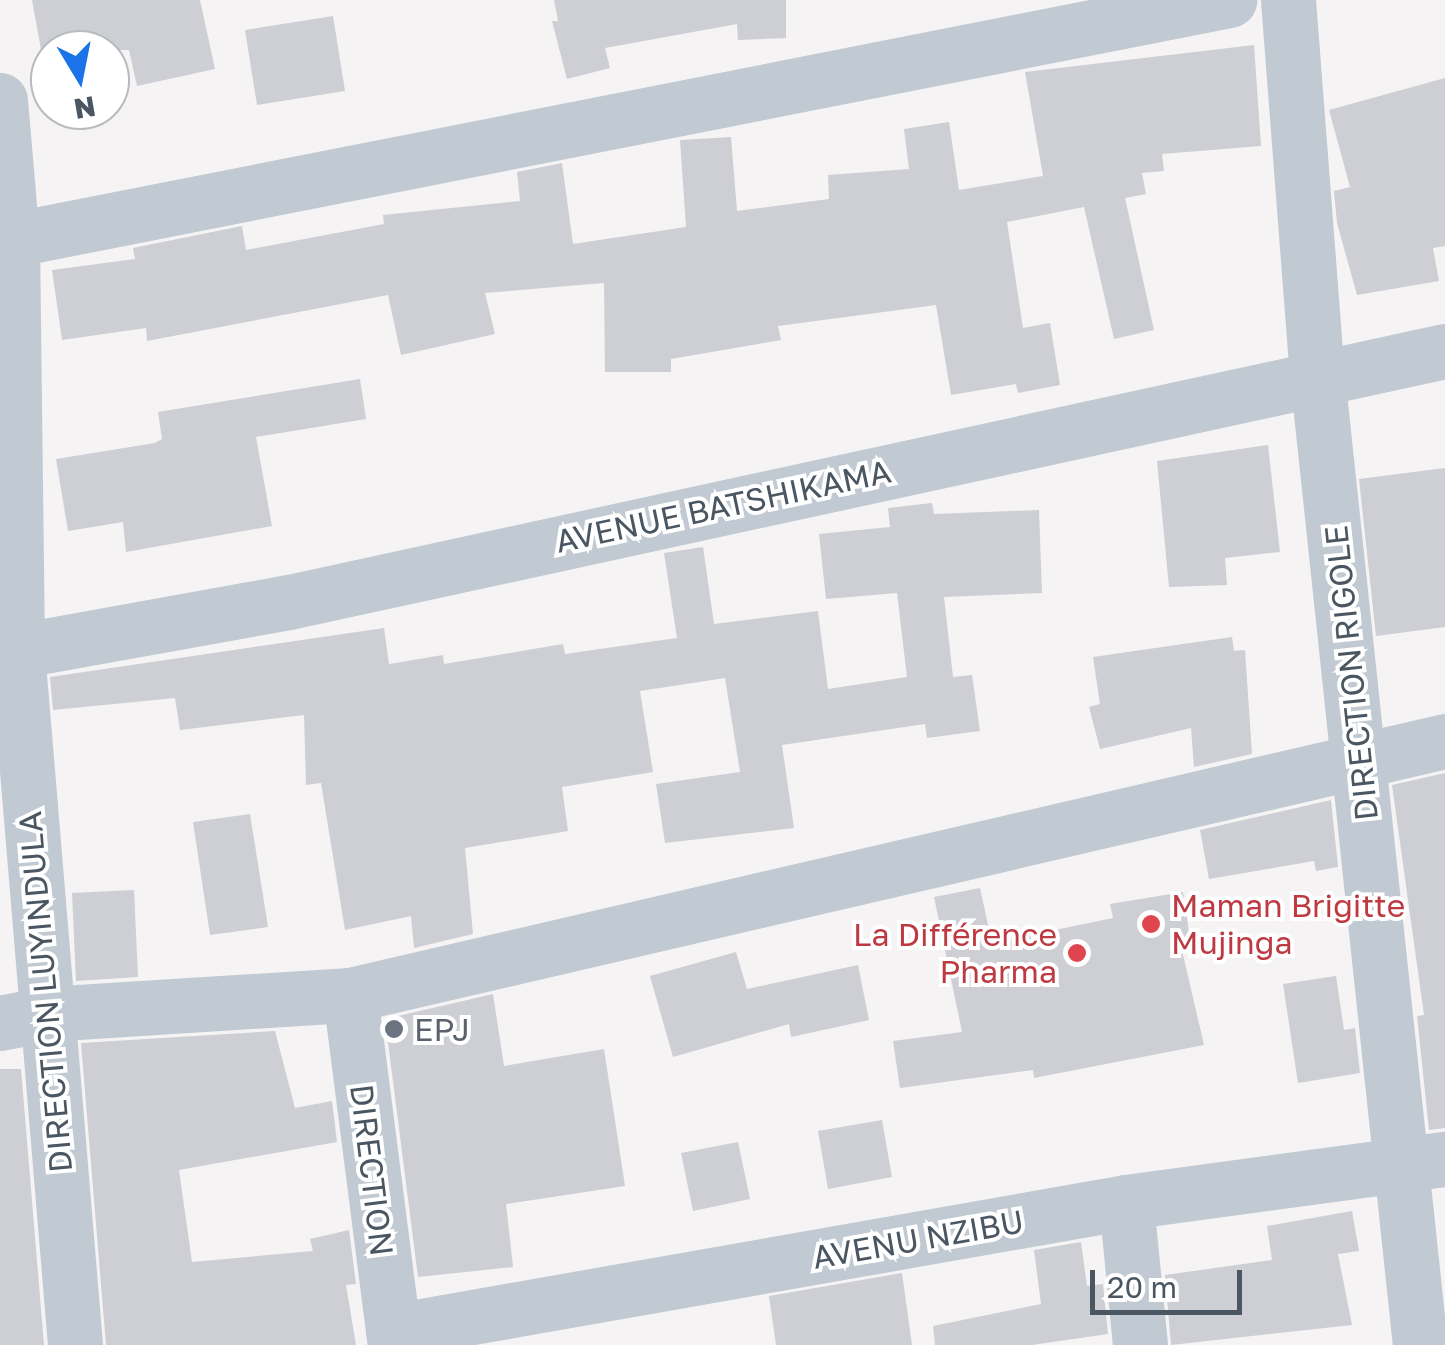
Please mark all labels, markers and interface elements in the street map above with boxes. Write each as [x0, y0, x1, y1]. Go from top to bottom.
north arrow [30, 30, 130, 130]
text: N [72, 90, 98, 126]
street label: AVENUE BATSHIKAMA [552, 452, 894, 560]
street label: DIRECTION RIGOLE [1316, 524, 1386, 822]
street label: DIRECTION LUYINDULA [10, 810, 80, 1174]
place label: Maman Brigitte Mujinga [1171, 887, 1405, 962]
marker: Maman Brigitte Mujinga [1140, 913, 1162, 935]
place label: La Différence Pharma [853, 916, 1057, 991]
marker: La Différence Pharma [1066, 942, 1088, 964]
place label: EPJ [414, 1010, 470, 1048]
marker: EPJ [383, 1018, 405, 1040]
street label: DIRECTION [342, 1082, 402, 1258]
street label: AVENU NZIBU [810, 1202, 1026, 1276]
scale bar [1095, 1250, 1248, 1312]
text: 20 m [1107, 1269, 1177, 1305]

